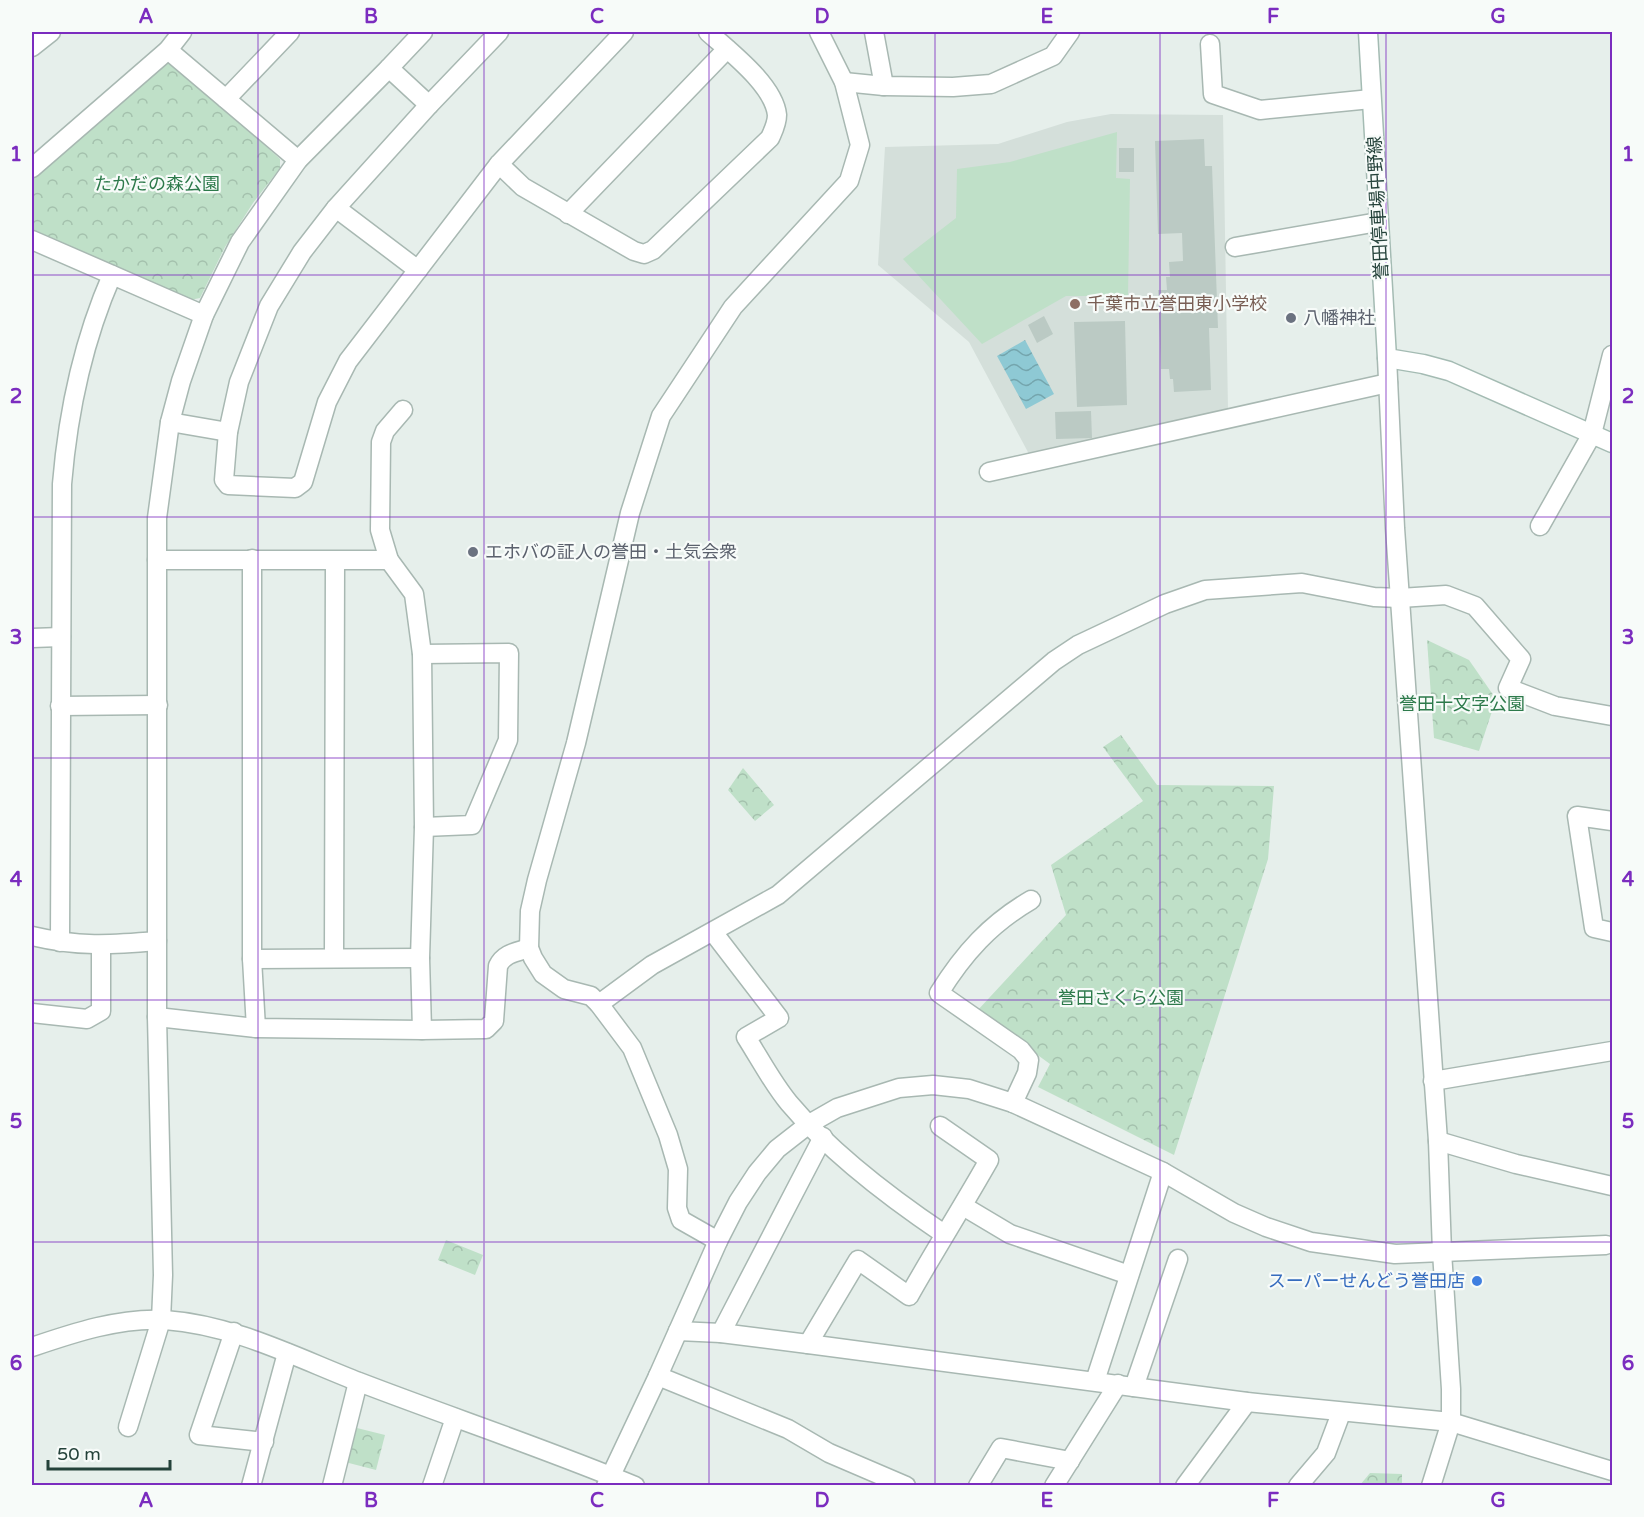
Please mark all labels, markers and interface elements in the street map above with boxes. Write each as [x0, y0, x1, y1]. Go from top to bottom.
text: A [139, 5, 154, 29]
text: B [364, 5, 378, 29]
text: C [590, 5, 604, 29]
text: D [814, 5, 830, 29]
text: E [1041, 5, 1054, 29]
text: F [1267, 5, 1279, 29]
text: G [1490, 5, 1506, 29]
street label: 誉田停車場中野線 [1363, 136, 1393, 280]
text: 1 [10, 143, 22, 167]
text: 1 [1622, 143, 1634, 167]
park label: たかだの森公園 [94, 173, 220, 195]
place label: 千葉市立誉田東小学校 [1087, 293, 1267, 315]
marker: 千葉市立誉田東小学校 [1068, 297, 1082, 311]
place label: 八幡神社 [1303, 307, 1375, 329]
marker: 八幡神社 [1284, 311, 1298, 325]
text: 2 [10, 385, 22, 409]
text: 2 [1622, 385, 1634, 409]
place label: エホバの証人の誉田・土気会衆 [485, 541, 737, 563]
marker: エホバの証人の誉田・土気会衆 [466, 545, 480, 559]
text: 3 [10, 626, 22, 650]
text: 3 [1622, 626, 1634, 650]
park label: 誉田十文字公園 [1399, 693, 1525, 715]
text: 4 [10, 868, 23, 892]
text: 4 [1622, 868, 1635, 892]
park label: 誉田さくら公園 [1058, 987, 1184, 1009]
text: 5 [10, 1110, 22, 1134]
text: 5 [1622, 1110, 1634, 1134]
place label: スーパーせんどう誉田店 [1268, 1270, 1465, 1292]
marker: スーパーせんどう誉田店 [1470, 1274, 1484, 1288]
text: 6 [10, 1352, 22, 1376]
text: 6 [1622, 1352, 1634, 1376]
scale bar [48, 1433, 170, 1471]
text: 50 m [57, 1443, 101, 1465]
text: A [139, 1489, 154, 1513]
text: B [364, 1489, 378, 1513]
text: C [590, 1489, 604, 1513]
text: D [814, 1489, 830, 1513]
text: E [1041, 1489, 1054, 1513]
text: F [1267, 1489, 1279, 1513]
text: G [1490, 1489, 1506, 1513]

